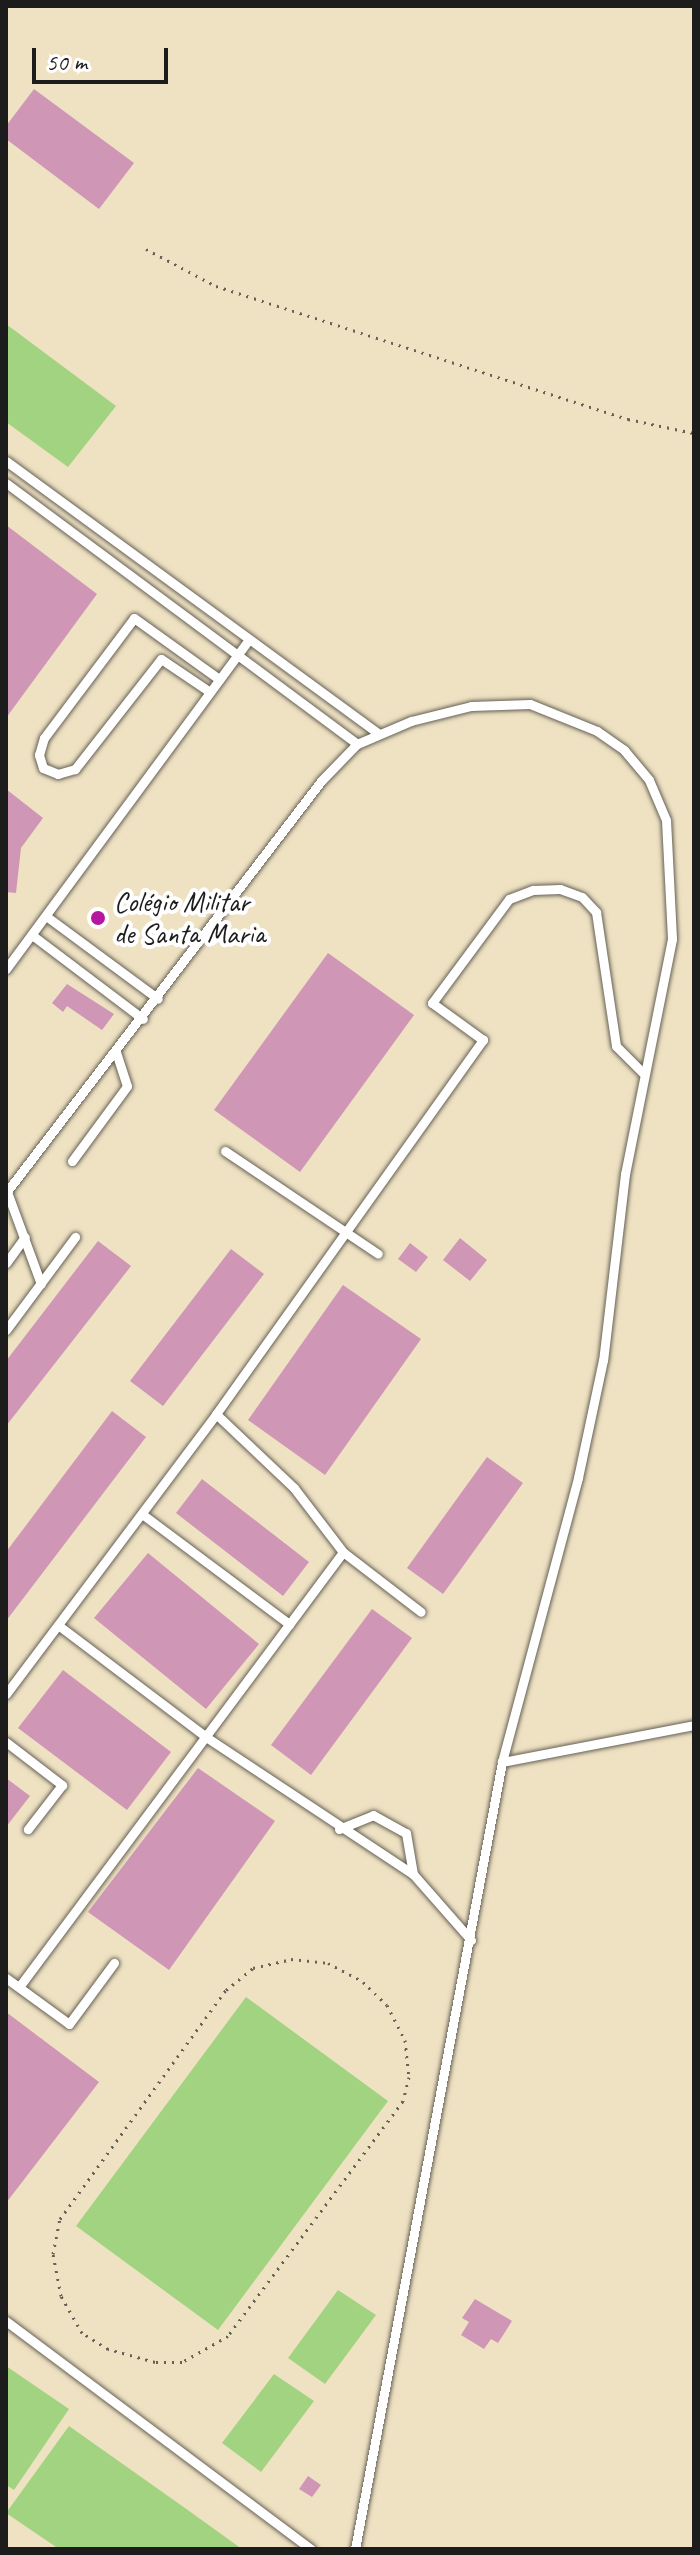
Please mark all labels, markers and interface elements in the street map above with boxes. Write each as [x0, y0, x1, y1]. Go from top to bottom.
scale bar [36, 32, 172, 82]
text: 50 m [46, 47, 87, 77]
place label: Colégio Militar de Santa Maria [114, 885, 266, 951]
marker: Colégio Militar de Santa Maria [89, 909, 107, 927]

